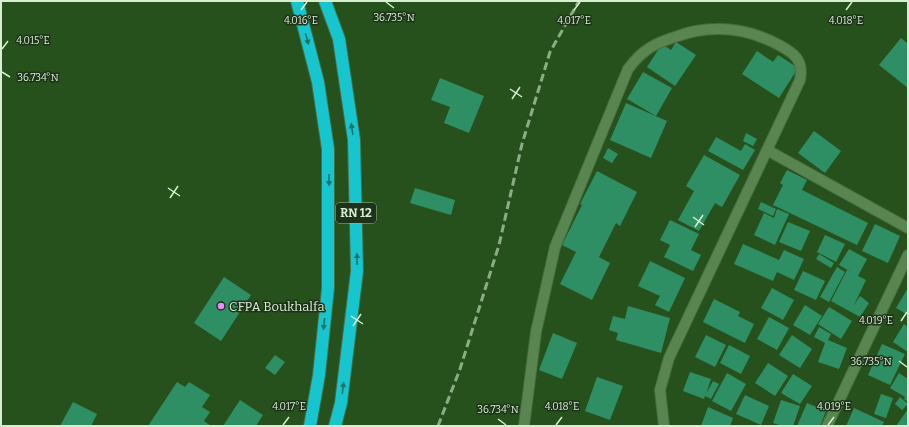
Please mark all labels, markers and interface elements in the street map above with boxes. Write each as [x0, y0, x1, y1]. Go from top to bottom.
text: 36.735°N [373, 12, 415, 24]
text: 4.016°E [284, 15, 318, 27]
text: 4.017°E [557, 15, 591, 27]
text: 4.018°E [829, 15, 863, 27]
one-way arrow [304, 33, 310, 45]
text: 4.015°E [16, 35, 50, 47]
text: 36.734°N [17, 72, 59, 84]
one-way arrow [349, 123, 355, 135]
one-way arrow [326, 174, 332, 187]
road number: RN 12 [336, 203, 376, 223]
one-way arrow [353, 253, 360, 265]
place label: CFPA Boukhalfa [229, 299, 325, 314]
marker: CFPA Boukhalfa [216, 301, 226, 311]
text: 4.019°E [859, 315, 893, 327]
one-way arrow [321, 318, 328, 330]
text: 36.735°N [850, 356, 892, 368]
one-way arrow [340, 382, 346, 394]
text: 4.017°E [272, 401, 306, 413]
text: 4.018°E [545, 401, 579, 413]
text: 4.019°E [817, 401, 851, 413]
text: 36.734°N [477, 404, 519, 416]

